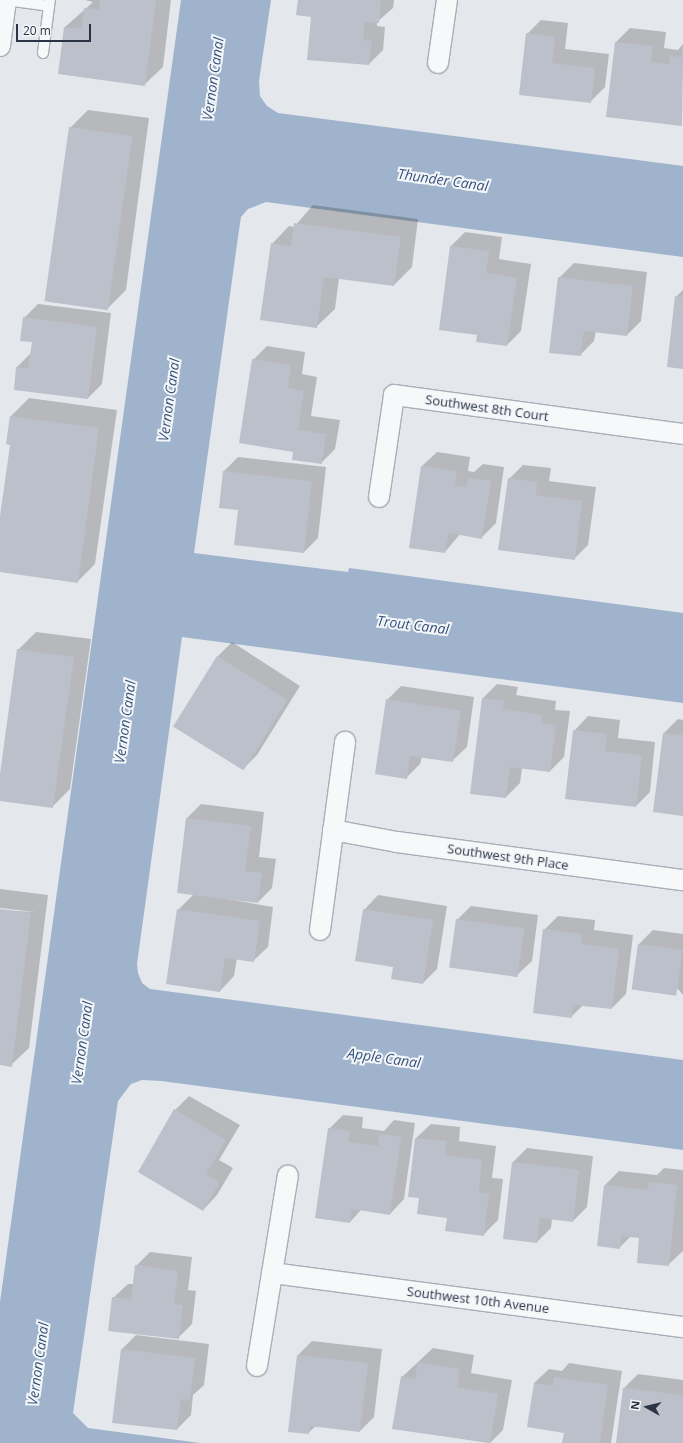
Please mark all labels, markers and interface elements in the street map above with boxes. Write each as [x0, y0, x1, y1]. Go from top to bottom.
scale bar [18, 16, 93, 42]
text: 20 m [23, 22, 51, 39]
water label: Vernon Canal [199, 36, 227, 122]
water label: Thunder Canal [397, 165, 489, 195]
water label: Vernon Canal [155, 357, 183, 443]
street label: Southwest 8th Court [424, 392, 550, 424]
water label: Trout Canal [376, 612, 450, 638]
water label: Vernon Canal [111, 679, 139, 765]
street label: Southwest 9th Place [446, 841, 570, 873]
water label: Vernon Canal [68, 1000, 96, 1086]
water label: Apple Canal [346, 1045, 422, 1071]
street label: Southwest 10th Avenue [406, 1284, 550, 1316]
water label: Vernon Canal [24, 1321, 52, 1407]
north arrow [627, 1387, 667, 1427]
text: N [627, 1400, 643, 1411]

